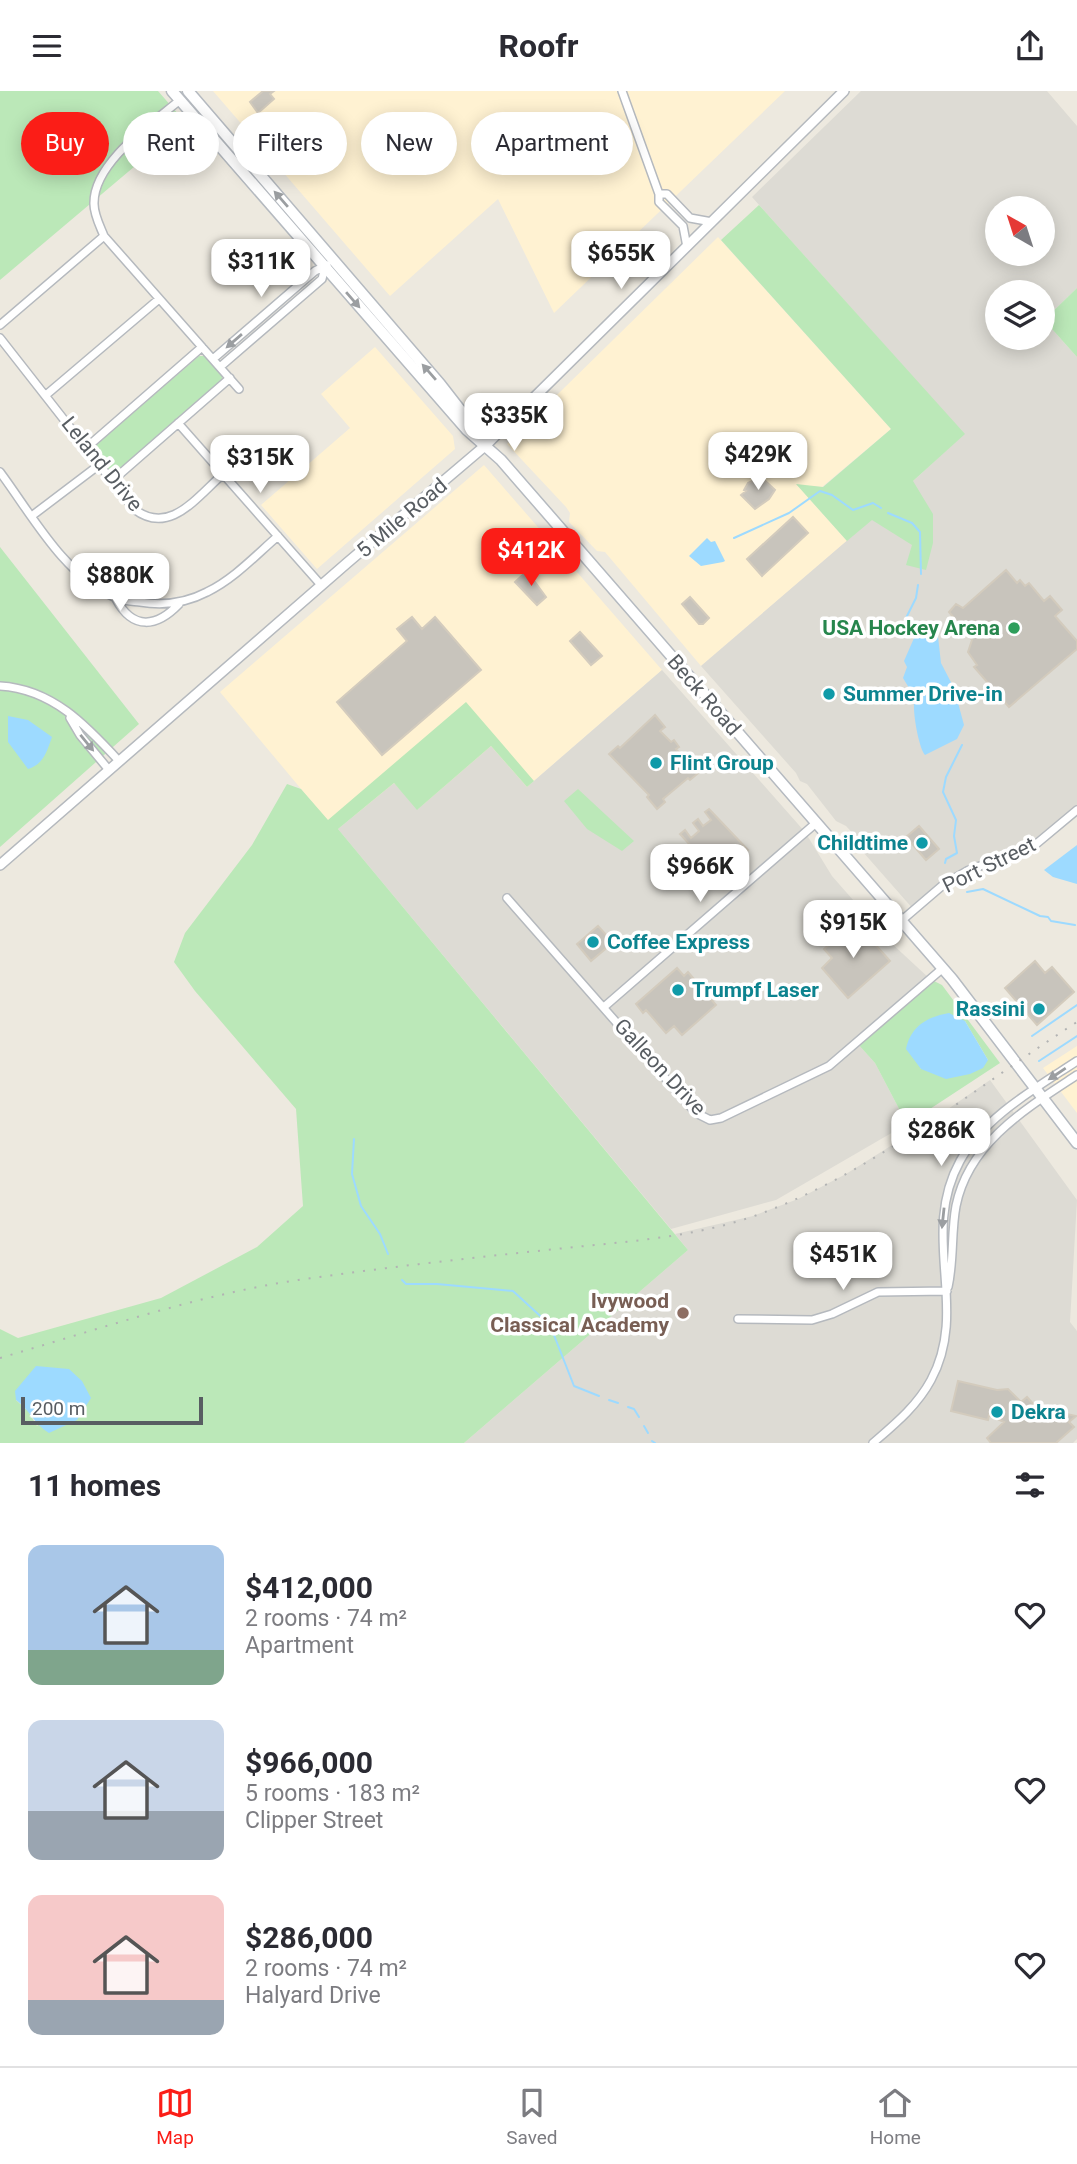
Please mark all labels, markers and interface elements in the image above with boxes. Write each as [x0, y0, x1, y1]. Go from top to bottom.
icon: menu [28, 27, 66, 65]
text: Roofr [499, 27, 578, 65]
icon: share [1011, 27, 1049, 65]
chip: Buy [21, 112, 109, 175]
chip: Rent [123, 112, 219, 175]
chip: Filters [233, 112, 347, 175]
chip: New [361, 112, 457, 175]
chip: Apartment [471, 112, 633, 175]
one-way arrow [274, 191, 289, 208]
north arrow [985, 196, 1055, 266]
map controls [985, 196, 1055, 350]
pin: $655K [572, 231, 670, 291]
pin: $311K [212, 239, 310, 299]
text: $655K [587, 240, 655, 267]
text: $311K [227, 248, 295, 275]
button: layers [985, 280, 1055, 350]
one-way arrow [345, 291, 361, 309]
one-way arrow [226, 333, 243, 348]
one-way arrow [421, 363, 437, 381]
pin: $335K [465, 393, 563, 453]
text: $335K [480, 402, 548, 429]
street label: Leland Drive [57, 412, 147, 516]
pin: $429K [709, 433, 807, 492]
pin: $315K [211, 435, 309, 495]
text: $429K [724, 441, 792, 468]
text: $315K [226, 444, 294, 471]
street label: 5 Mile Road [352, 473, 452, 563]
pin: $412K [482, 529, 580, 588]
text: $412K [497, 537, 565, 564]
pin: $880K [71, 553, 169, 613]
text: $880K [86, 562, 154, 589]
place label: USA Hockey Arena [822, 616, 1000, 640]
marker: USA Hockey Arena [1006, 620, 1022, 636]
street label: Beck Road [662, 650, 746, 740]
place label: Summer Drive-in [843, 682, 1003, 706]
marker: Summer Drive-in [821, 686, 837, 702]
one-way arrow [79, 735, 94, 752]
place label: Flint Group [670, 751, 774, 775]
marker: Flint Group [648, 755, 664, 771]
place label: Childtime [817, 831, 908, 855]
street label: Port Street [939, 832, 1039, 898]
marker: Childtime [914, 835, 930, 851]
pin: $966K [651, 845, 749, 904]
text: $966K [666, 853, 734, 880]
pin: $915K [804, 901, 902, 960]
text: $915K [819, 909, 887, 936]
place label: Coffee Express [607, 930, 750, 954]
marker: Coffee Express [585, 934, 601, 950]
place label: Trumpf Laser [692, 978, 819, 1002]
marker: Trumpf Laser [670, 982, 686, 998]
place label: Rassini [956, 997, 1025, 1021]
marker: Rassini [1031, 1001, 1047, 1017]
street label: Galleon Drive [609, 1014, 711, 1120]
one-way arrow [1047, 1067, 1066, 1080]
pin: $286K [892, 1109, 990, 1168]
text: $286K [907, 1117, 975, 1144]
one-way arrow [937, 1207, 948, 1229]
pin: $451K [794, 1233, 892, 1292]
text: $451K [809, 1241, 877, 1268]
place label: Ivywood Classical Academy [490, 1289, 669, 1337]
marker: Ivywood Classical Academy [675, 1305, 691, 1321]
scale bar [21, 1394, 203, 1426]
text: 200 m [32, 1397, 85, 1420]
place label: Dekra [1011, 1400, 1066, 1424]
marker: Dekra [989, 1404, 1005, 1420]
icon: filters [1011, 1466, 1049, 1504]
text: 11 homes [28, 1468, 161, 1503]
text: $412,000 [245, 1570, 373, 1605]
icon: home [84, 1573, 168, 1657]
icon: heart [1011, 1596, 1049, 1634]
text: 2 rooms · 74 m² [245, 1605, 407, 1632]
text: Apartment [245, 1632, 354, 1659]
text: $966,000 [245, 1745, 373, 1780]
icon: home [84, 1748, 168, 1832]
icon: heart [1011, 1771, 1049, 1809]
text: 5 rooms · 183 m² [245, 1780, 420, 1807]
text: Clipper Street [245, 1807, 383, 1834]
text: $286,000 [245, 1920, 373, 1955]
icon: home [84, 1923, 168, 2007]
icon: heart [1011, 1946, 1049, 1984]
text: 2 rooms · 74 m² [245, 1955, 407, 1982]
text: Halyard Drive [245, 1982, 381, 2009]
tab: Map [156, 2084, 194, 2149]
tab: Saved [506, 2084, 558, 2149]
tab: Home [870, 2084, 921, 2149]

